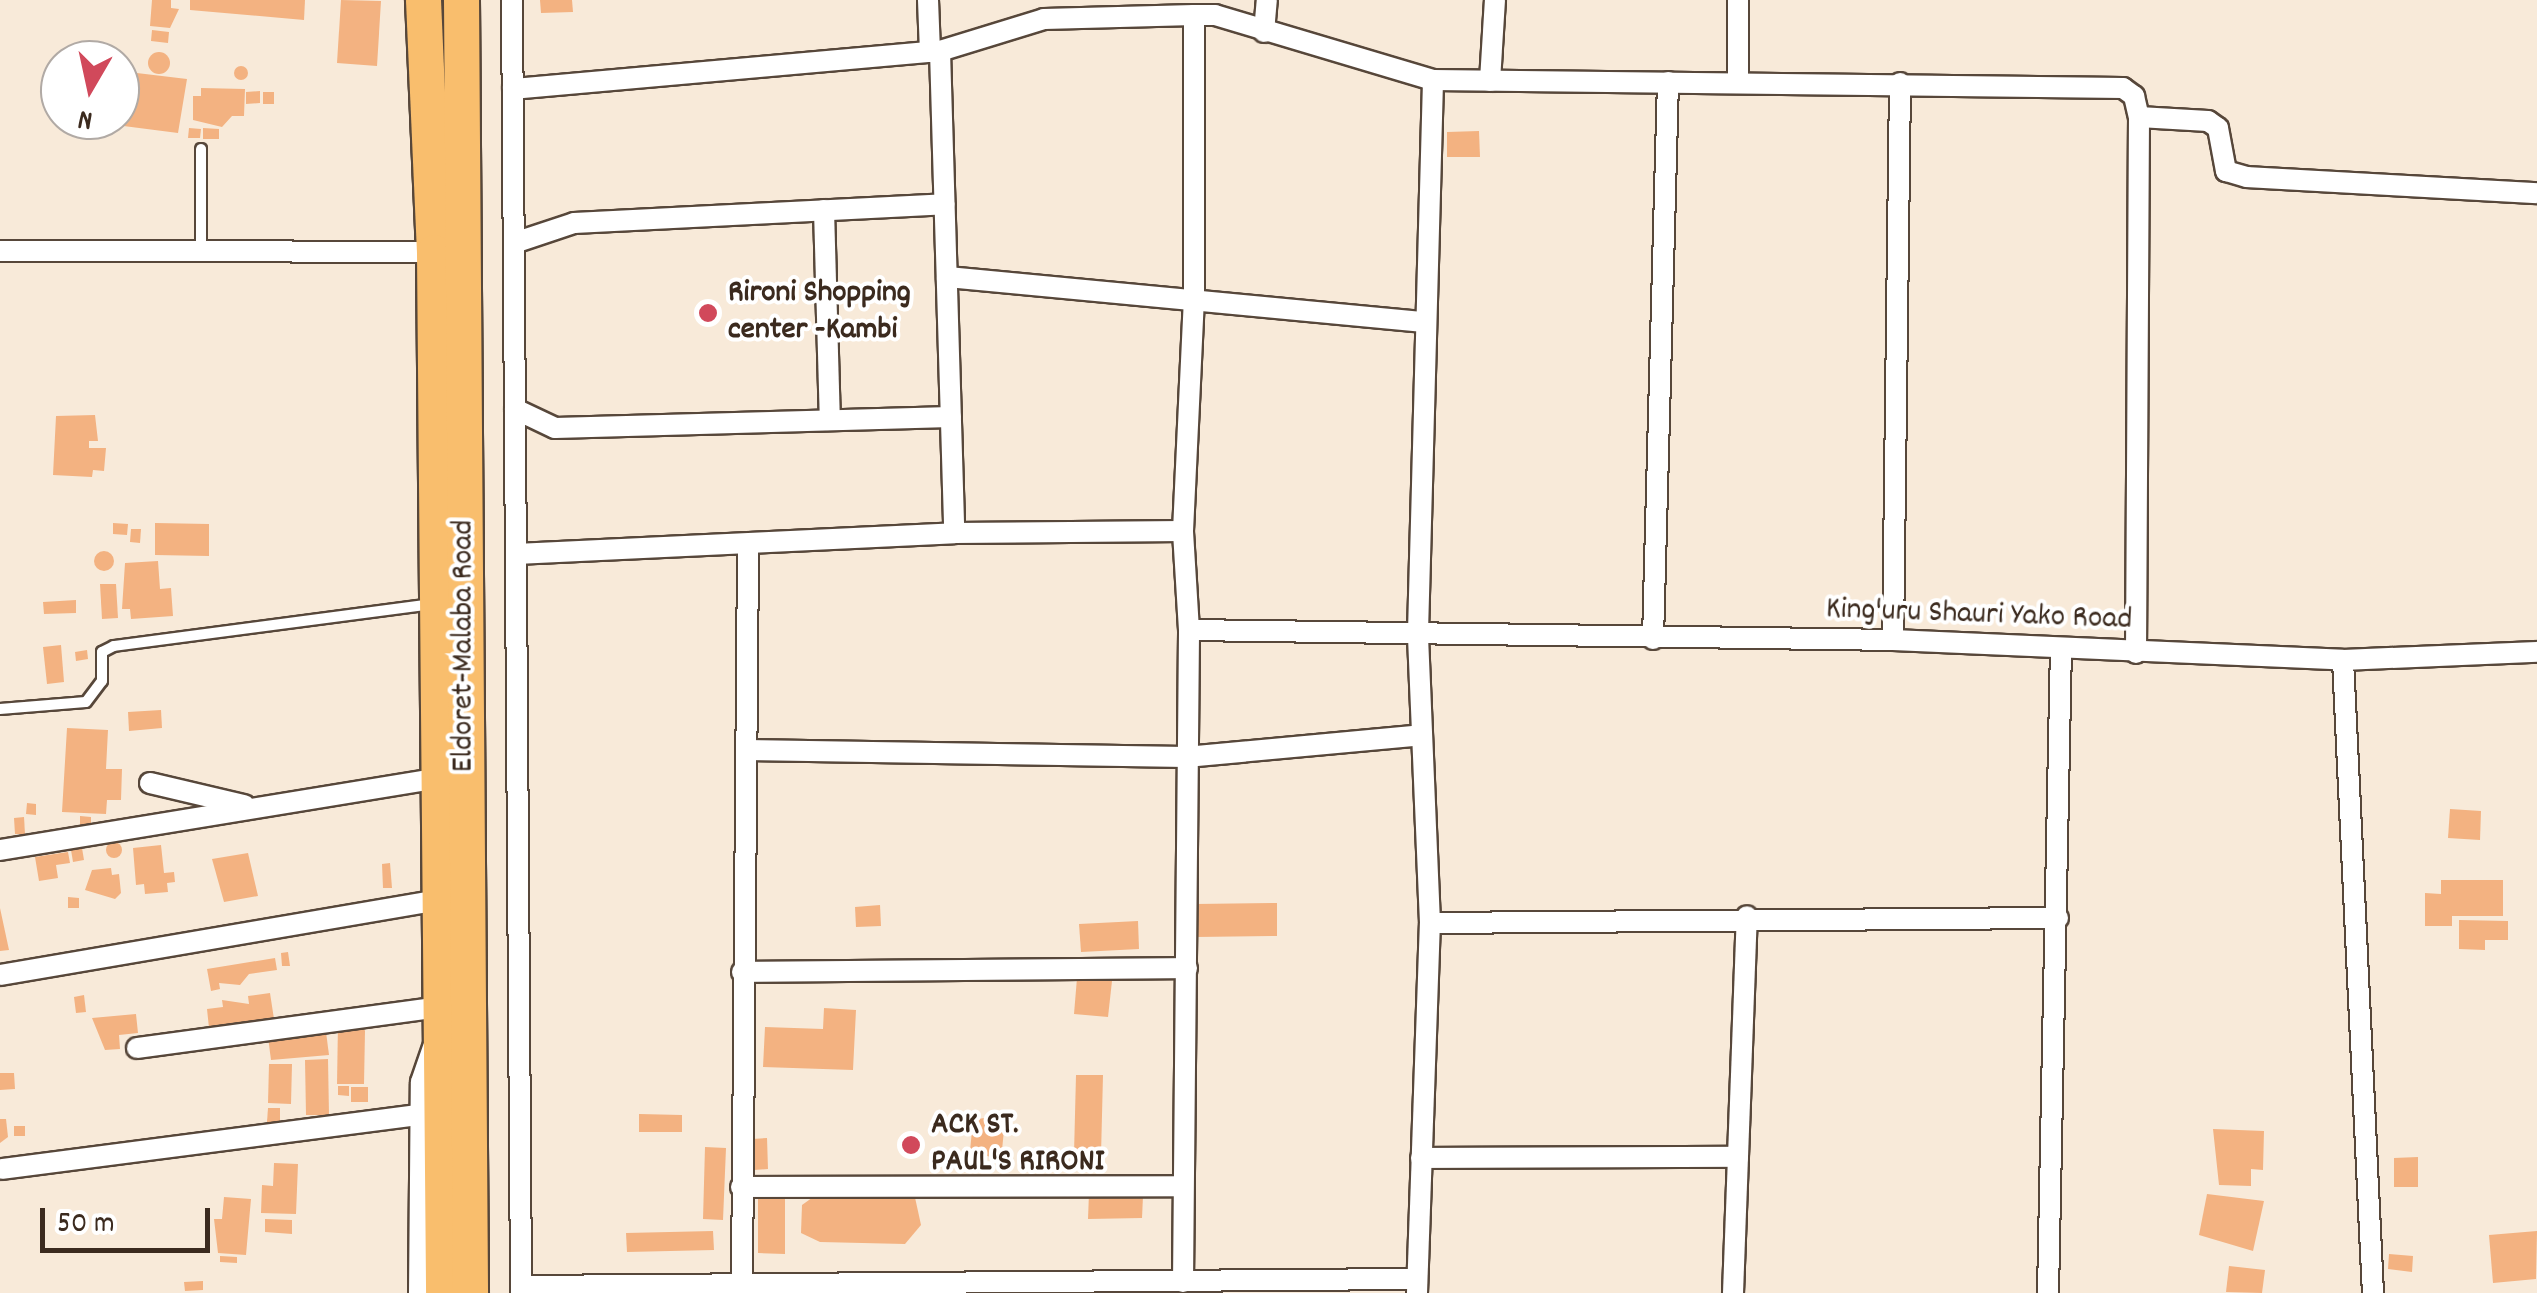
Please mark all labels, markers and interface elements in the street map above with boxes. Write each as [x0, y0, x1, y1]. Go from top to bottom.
north arrow [40, 40, 140, 140]
text: N [76, 97, 96, 138]
place label: Rironi Shopping center -Kambi [728, 276, 911, 351]
marker: Rironi Shopping center -Kambi [697, 302, 719, 324]
street label: Eldoret-Malaba Road [446, 520, 484, 772]
street label: King'uru Shauri Yako Road [1825, 591, 2133, 641]
place label: ACK ST. PAUL'S RIRONI [931, 1108, 1104, 1183]
marker: ACK ST. PAUL'S RIRONI [900, 1134, 922, 1156]
scale bar [45, 1188, 215, 1250]
text: 50 m [57, 1204, 115, 1247]

